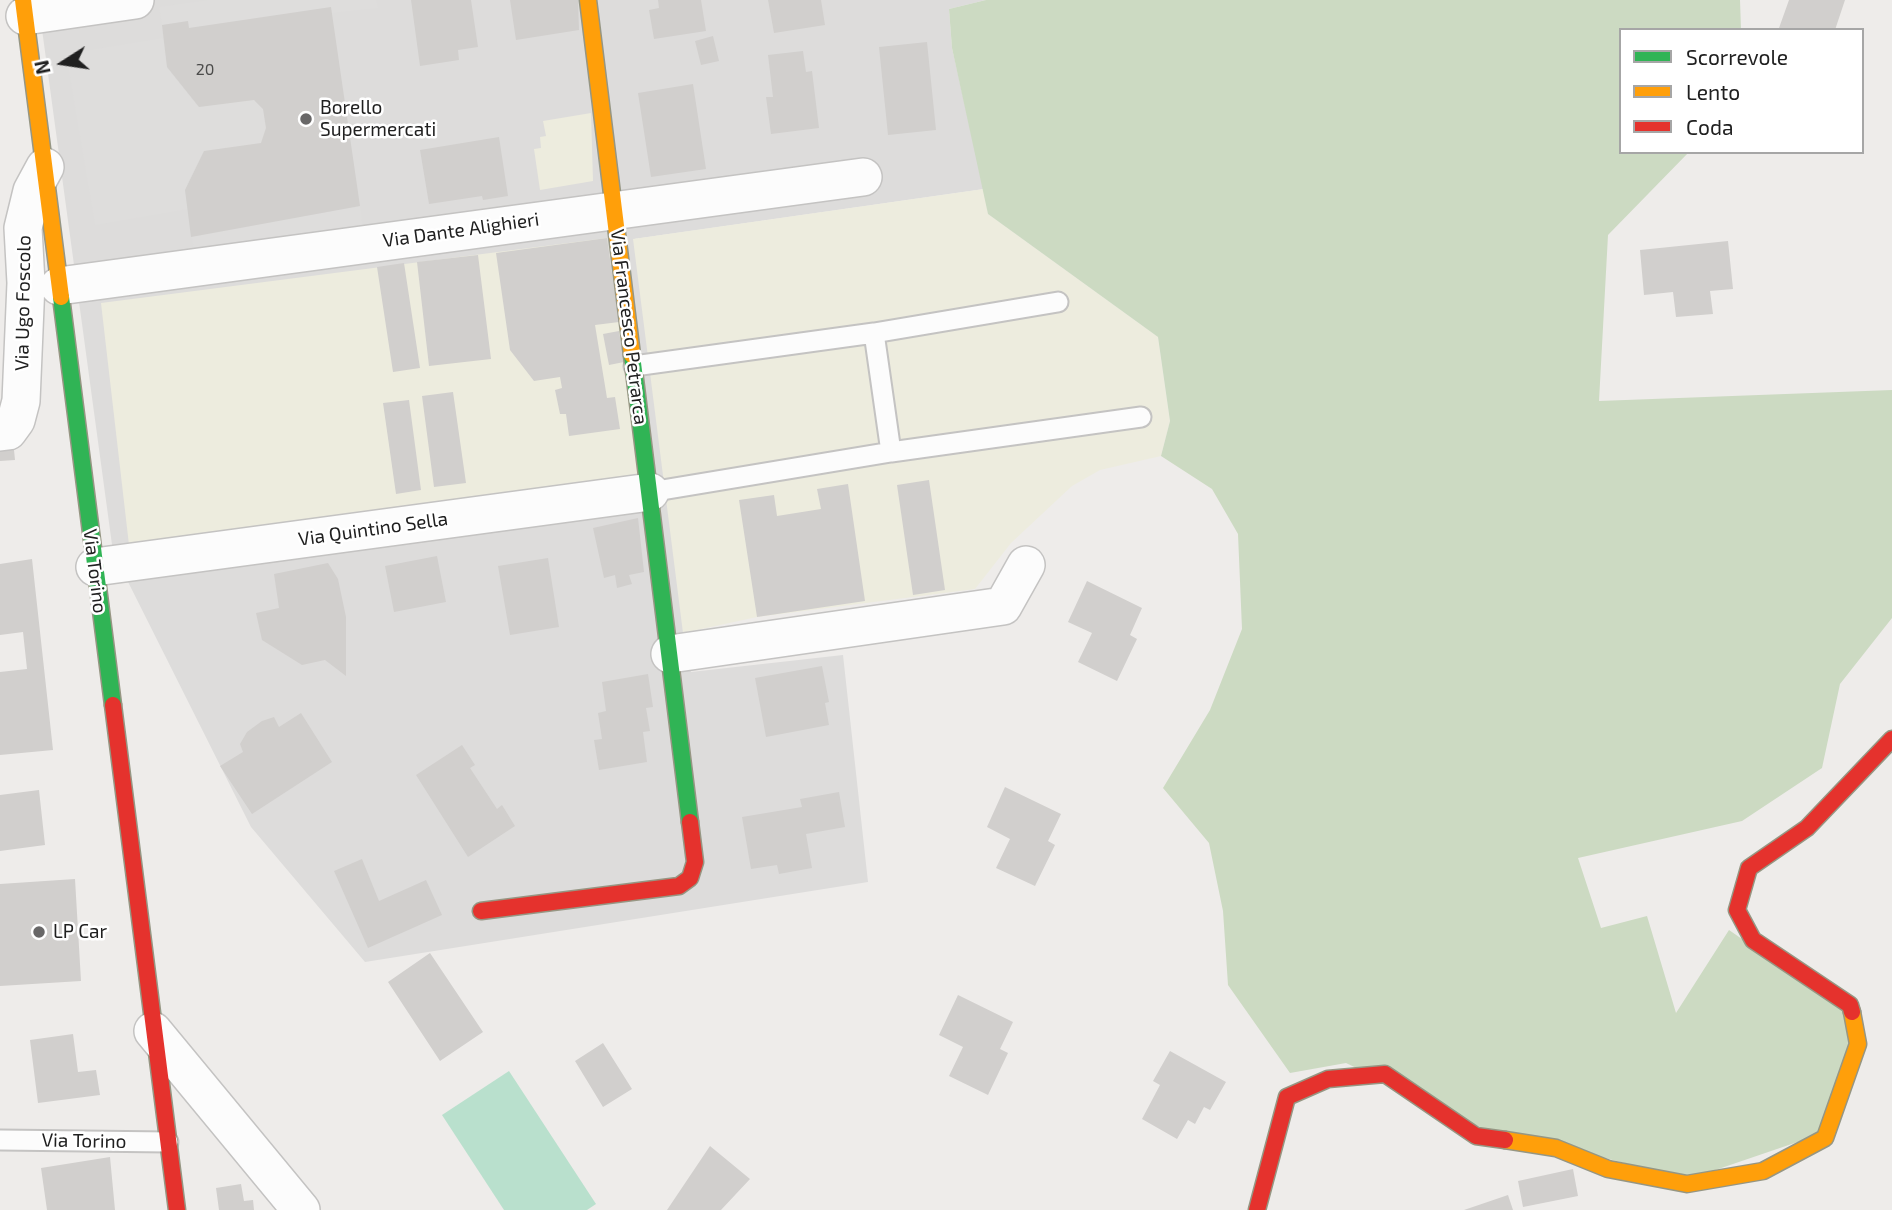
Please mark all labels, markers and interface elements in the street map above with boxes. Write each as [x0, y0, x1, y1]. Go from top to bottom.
north arrow [28, 28, 98, 98]
legend [1619, 28, 1864, 154]
text: Scorrevole [1686, 44, 1788, 69]
text: N [29, 58, 55, 77]
house number: 20 [196, 60, 214, 80]
text: Lento [1686, 79, 1740, 104]
place label: Borello Supermercati [320, 97, 436, 141]
marker: Borello Supermercati [298, 111, 314, 127]
text: Coda [1686, 114, 1733, 139]
street label: Via Dante Alighieri [381, 208, 541, 252]
street label: Via Francesco Petrarca [606, 228, 652, 426]
street label: Via Ugo Foscolo [10, 235, 36, 371]
street label: Via Quintino Sella [297, 507, 449, 551]
street label: Via Torino [79, 528, 111, 614]
place label: LP Car [53, 921, 107, 943]
marker: LP Car [31, 924, 47, 940]
street label: Via Torino [41, 1129, 127, 1153]

